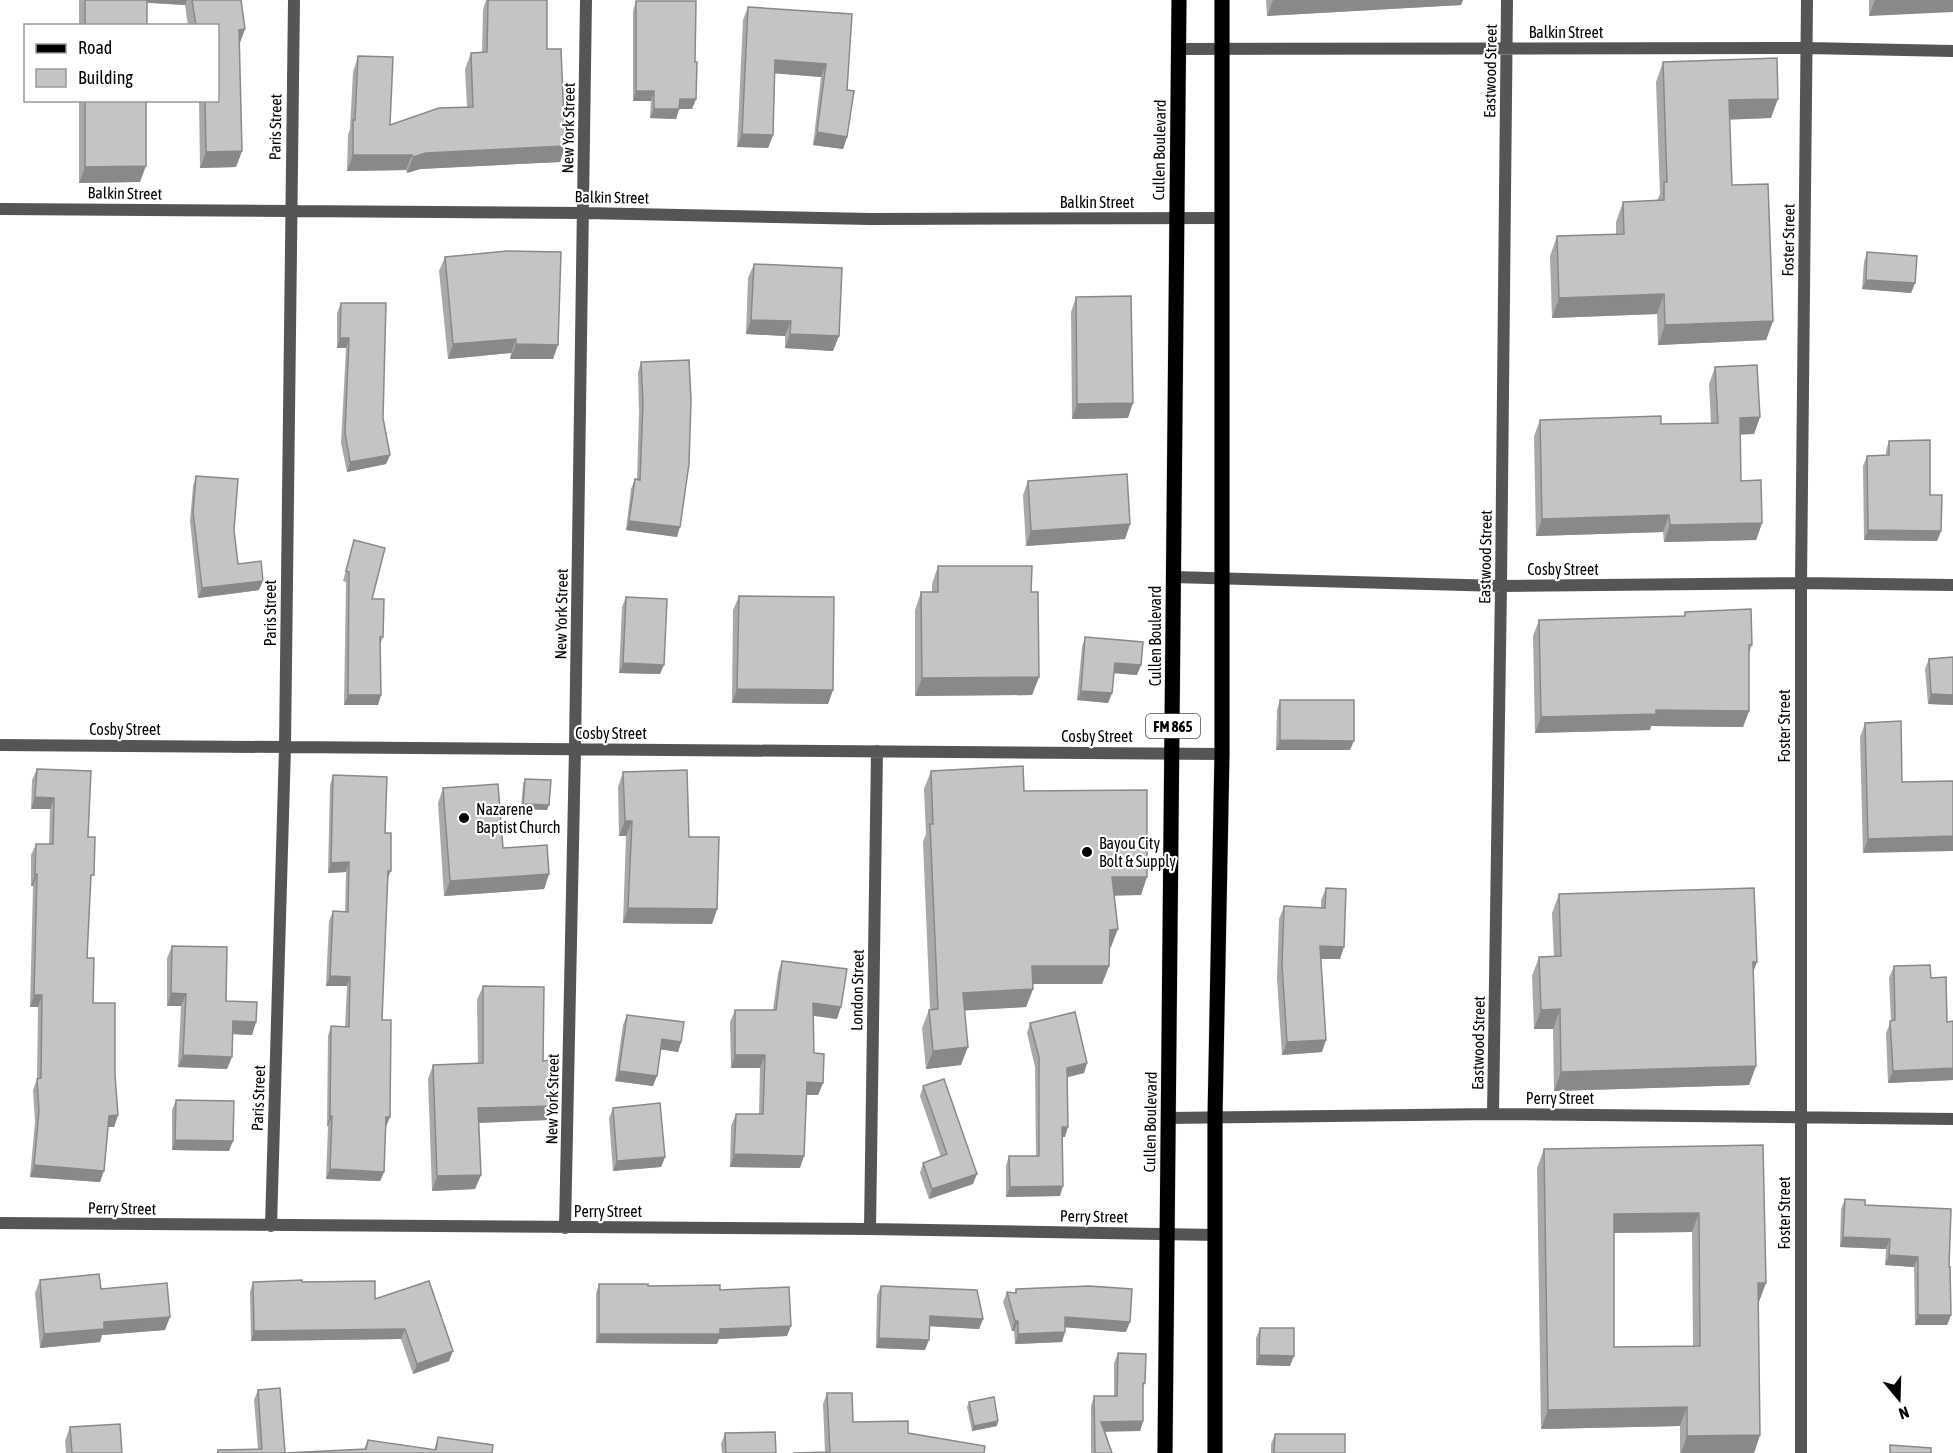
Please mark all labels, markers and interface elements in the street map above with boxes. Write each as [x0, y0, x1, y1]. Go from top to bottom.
street label: Balkin Street [1529, 23, 1604, 41]
legend [24, 24, 219, 102]
street label: Eastwood Street [1480, 24, 1500, 118]
text: Road [78, 37, 112, 58]
text: Building [78, 67, 133, 88]
street label: New York Street [558, 82, 578, 174]
street label: Paris Street [265, 93, 285, 160]
street label: Cullen Boulevard [1149, 100, 1169, 200]
street label: Balkin Street [88, 183, 163, 203]
street label: Balkin Street [575, 187, 650, 207]
street label: Balkin Street [1060, 193, 1135, 211]
street label: Foster Street [1778, 203, 1798, 277]
street label: Eastwood Street [1475, 510, 1495, 604]
street label: Cosby Street [1527, 560, 1599, 579]
street label: New York Street [551, 568, 571, 660]
street label: Paris Street [261, 579, 279, 646]
street label: Cullen Boulevard [1146, 586, 1164, 686]
street label: Foster Street [1775, 689, 1793, 763]
road number: FM 865 [1146, 714, 1200, 738]
street label: Cosby Street [89, 720, 161, 739]
street label: Cosby Street [575, 724, 647, 743]
street label: Cosby Street [1061, 727, 1133, 746]
place label: Nazarene Baptist Church [476, 800, 560, 837]
marker: Nazarene Baptist Church [457, 811, 471, 825]
place label: Bayou City Bolt & Supply [1099, 834, 1176, 871]
marker: Bayou City Bolt & Supply [1080, 845, 1094, 859]
street label: London Street [847, 949, 867, 1031]
street label: Eastwood Street [1468, 996, 1488, 1090]
street label: New York Street [542, 1053, 562, 1145]
street label: Paris Street [248, 1064, 268, 1131]
street label: Cullen Boulevard [1140, 1072, 1160, 1172]
street label: Perry Street [1526, 1089, 1595, 1108]
street label: Foster Street [1775, 1176, 1793, 1250]
street label: Perry Street [88, 1198, 157, 1219]
street label: Perry Street [574, 1202, 643, 1221]
street label: Perry Street [1060, 1206, 1129, 1227]
north arrow [1869, 1369, 1929, 1429]
text: N [1896, 1403, 1911, 1423]

